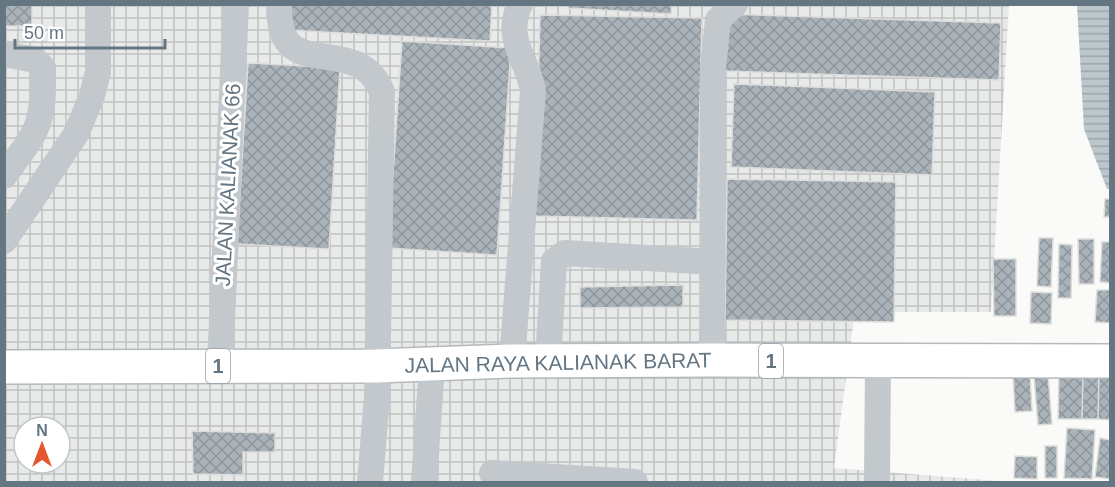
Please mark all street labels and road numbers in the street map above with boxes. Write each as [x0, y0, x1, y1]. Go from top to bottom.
street label: JALAN KALIANAK 66 [211, 83, 244, 287]
road number: 1 [759, 344, 783, 378]
street label: JALAN RAYA KALIANAK BARAT [404, 348, 712, 377]
road number: 1 [206, 349, 230, 383]

